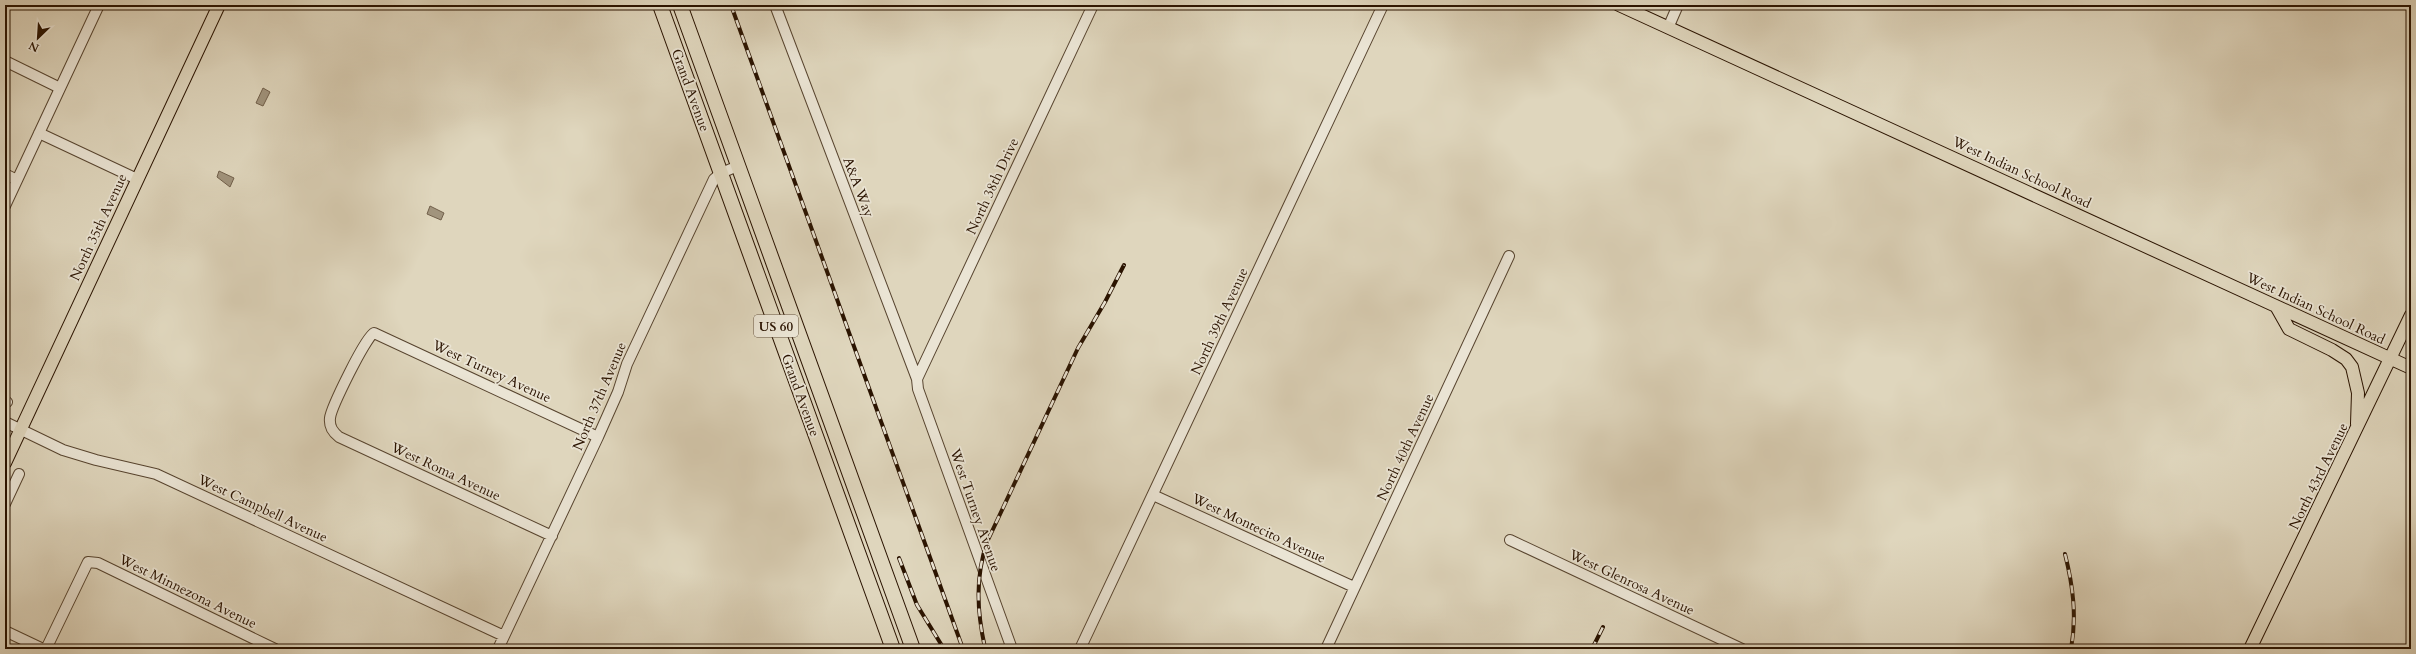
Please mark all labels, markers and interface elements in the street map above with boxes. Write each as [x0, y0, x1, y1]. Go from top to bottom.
north arrow [18, 18, 58, 58]
text: N [26, 38, 41, 55]
street label: Grand Avenue [667, 46, 714, 134]
street label: West Indian School Road [1948, 132, 2095, 213]
street label: North 38th Drive [962, 135, 1023, 238]
street label: A&A Way [838, 154, 879, 221]
street label: North 35th Avenue [65, 171, 132, 284]
street label: North 39th Avenue [1186, 265, 1253, 378]
street label: West Indian School Road [2242, 268, 2389, 349]
road number: US 60 [754, 315, 798, 337]
street label: West Turney Avenue [429, 335, 554, 407]
street label: North 37th Avenue [568, 339, 631, 453]
street label: Grand Avenue [777, 351, 824, 439]
street label: North 40th Avenue [1372, 391, 1439, 504]
street label: North 43rd Avenue [2284, 420, 2353, 533]
street label: West Roma Avenue [387, 437, 504, 505]
street label: West Turney Avenue [945, 445, 1005, 574]
street label: West Campbell Avenue [194, 470, 331, 547]
street label: West Montecito Avenue [1188, 489, 1329, 568]
street label: West Glenrosa Avenue [1565, 545, 1698, 620]
street label: West Minnezona Avenue [115, 549, 260, 633]

